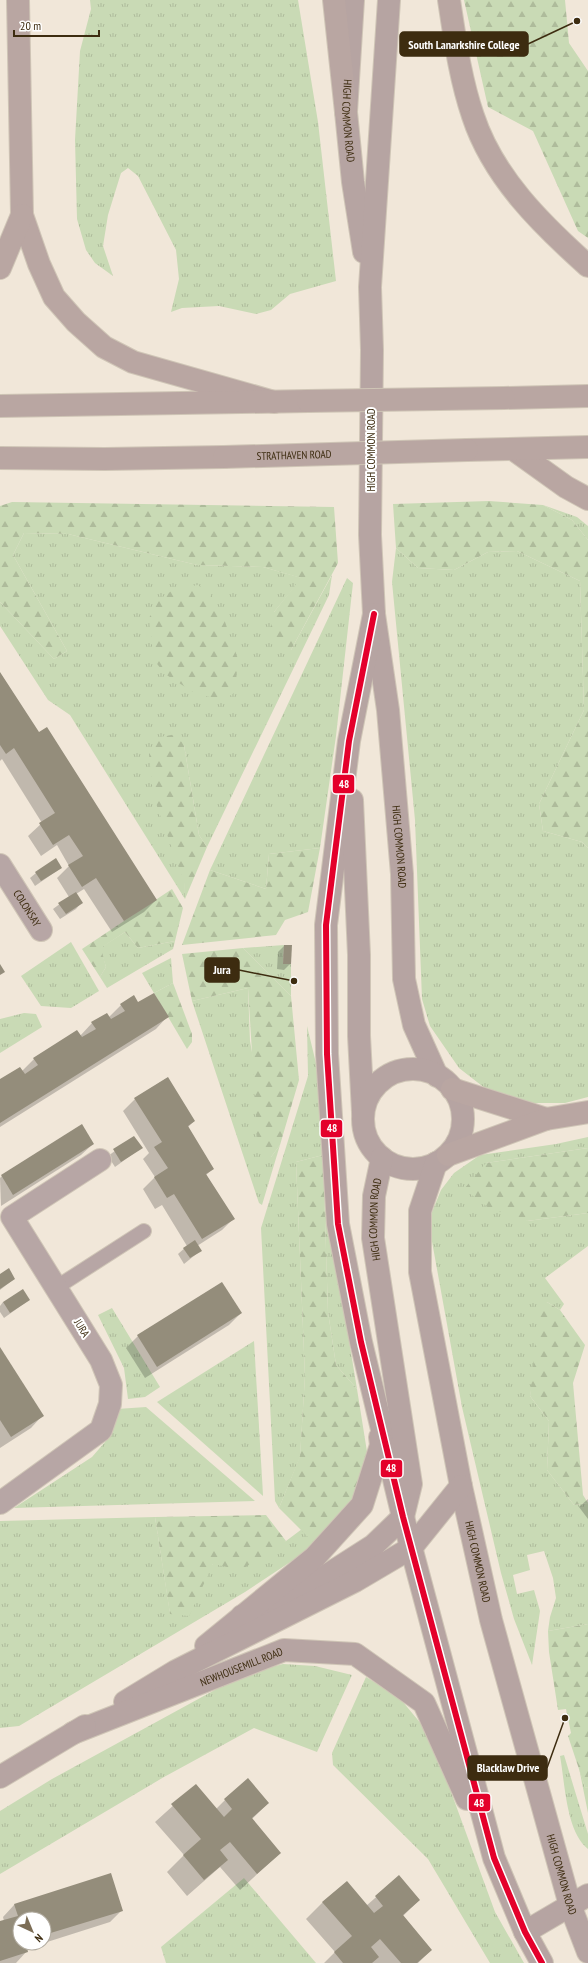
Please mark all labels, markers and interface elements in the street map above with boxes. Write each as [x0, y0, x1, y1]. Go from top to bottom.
scale bar [14, 12, 99, 38]
text: 20 m [20, 18, 41, 33]
callout: South Lanarkshire College [400, 32, 528, 56]
text: South Lanarkshire College [408, 37, 520, 52]
street label: HIGH COMMON ROAD [339, 79, 358, 163]
street label: HIGH COMMON ROAD [364, 408, 378, 492]
street label: STRATHAVEN ROAD [256, 447, 332, 463]
line badge: 48 [332, 774, 355, 794]
text: 48 [339, 777, 349, 791]
street label: HIGH COMMON ROAD [389, 805, 409, 889]
street label: COLONSAY [10, 887, 44, 929]
callout: Jura [205, 958, 239, 982]
text: Jura [212, 962, 231, 977]
line badge: 48 [320, 1119, 343, 1138]
text: 48 [327, 1121, 337, 1135]
street label: HIGH COMMON ROAD [366, 1177, 385, 1262]
street label: JURA [71, 1316, 93, 1340]
line badge: 48 [380, 1459, 403, 1478]
text: 48 [386, 1461, 396, 1475]
street label: HIGH COMMON ROAD [462, 1520, 494, 1604]
street label: NEWHOUSEMILL ROAD [198, 1644, 285, 1689]
callout: Blacklaw Drive [468, 1756, 547, 1780]
text: Blacklaw Drive [477, 1760, 539, 1775]
line badge: 48 [468, 1793, 491, 1812]
text: 48 [474, 1796, 484, 1810]
street label: HIGH COMMON ROAD [544, 1833, 580, 1917]
north arrow [12, 1911, 52, 1951]
text: N [32, 1931, 46, 1945]

